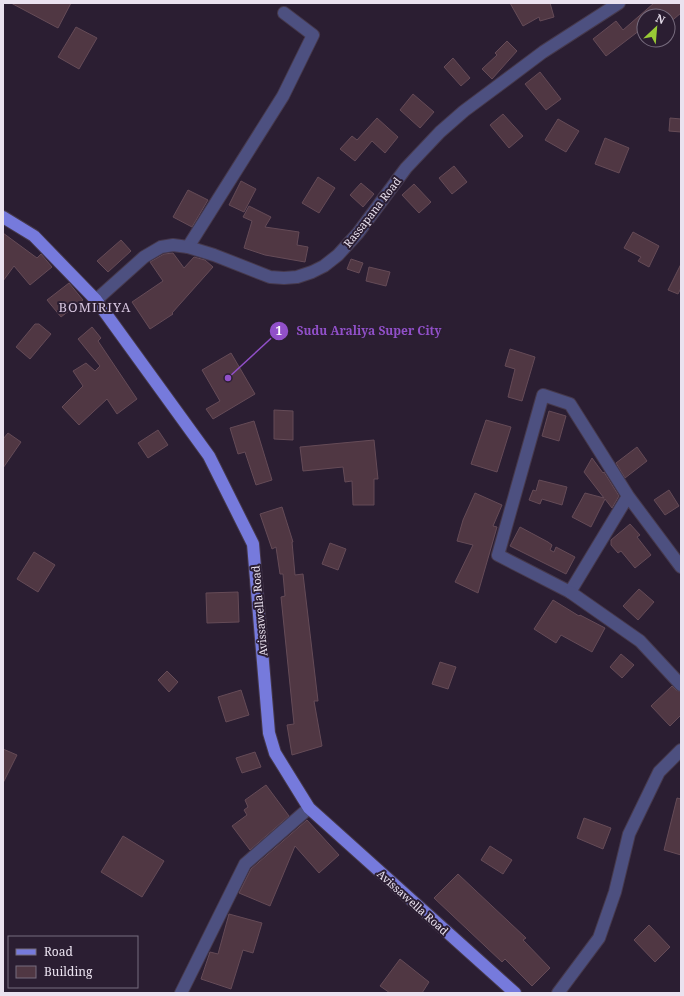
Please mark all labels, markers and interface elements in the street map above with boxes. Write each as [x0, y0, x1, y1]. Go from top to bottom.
north arrow [636, 8, 676, 48]
text: N [653, 10, 668, 27]
street label: Rassapana Road [340, 174, 404, 250]
district label: BOMIRIYA [59, 298, 131, 316]
callout: Sudu Araliya Super City [269, 319, 449, 343]
text: 1 [276, 322, 283, 339]
text: Sudu Araliya Super City [297, 322, 441, 339]
street label: Avissawella Road [248, 565, 270, 657]
street label: Avissawella Road [374, 866, 452, 938]
legend [8, 936, 138, 988]
text: Road [44, 943, 74, 960]
text: Building [44, 963, 93, 980]

